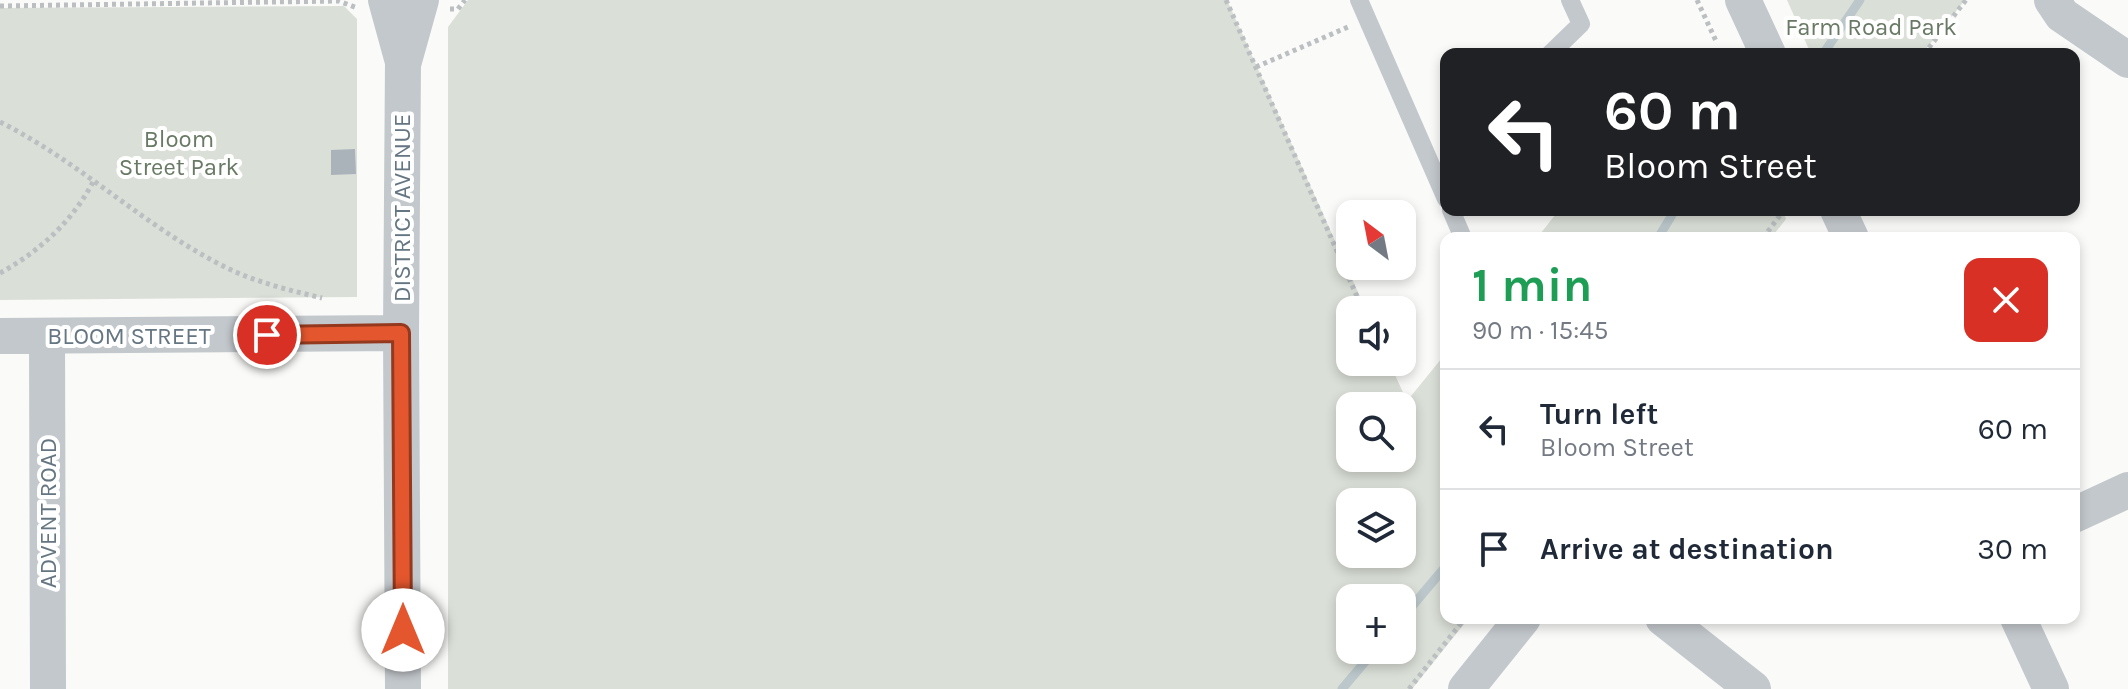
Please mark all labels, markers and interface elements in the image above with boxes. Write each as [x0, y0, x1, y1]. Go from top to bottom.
park label: Farm Road Park [1785, 13, 1957, 41]
text: 60 m [1604, 78, 1741, 143]
icon: left [1472, 80, 1576, 184]
street label: DISTRICT AVENUE [388, 114, 416, 302]
park label: Bloom Street Park [119, 125, 239, 181]
text: Bloom Street [1604, 145, 1817, 187]
north arrow [1336, 200, 1416, 280]
map controls [1336, 200, 1416, 664]
text: 1 min [1472, 257, 1592, 313]
button: close [1964, 258, 2048, 342]
button: sound [1336, 296, 1416, 376]
pin [233, 301, 301, 369]
icon: arrive [245, 313, 289, 357]
text: 90 m · 15:45 [1472, 315, 1608, 346]
street label: BLOOM STREET [47, 322, 211, 350]
button: search [1336, 392, 1416, 472]
text: Turn left [1540, 396, 1658, 432]
icon: left [1472, 407, 1516, 451]
text: 60 m [1978, 411, 2048, 447]
text: Bloom Street [1540, 432, 1694, 463]
street label: ADVENT ROAD [34, 438, 62, 588]
button: layers [1336, 488, 1416, 568]
icon: arrive [1472, 527, 1516, 571]
text: Arrive at destination [1540, 531, 1834, 567]
text: 30 m [1977, 531, 2048, 567]
button: + [1336, 584, 1416, 664]
position arrow [361, 588, 445, 672]

